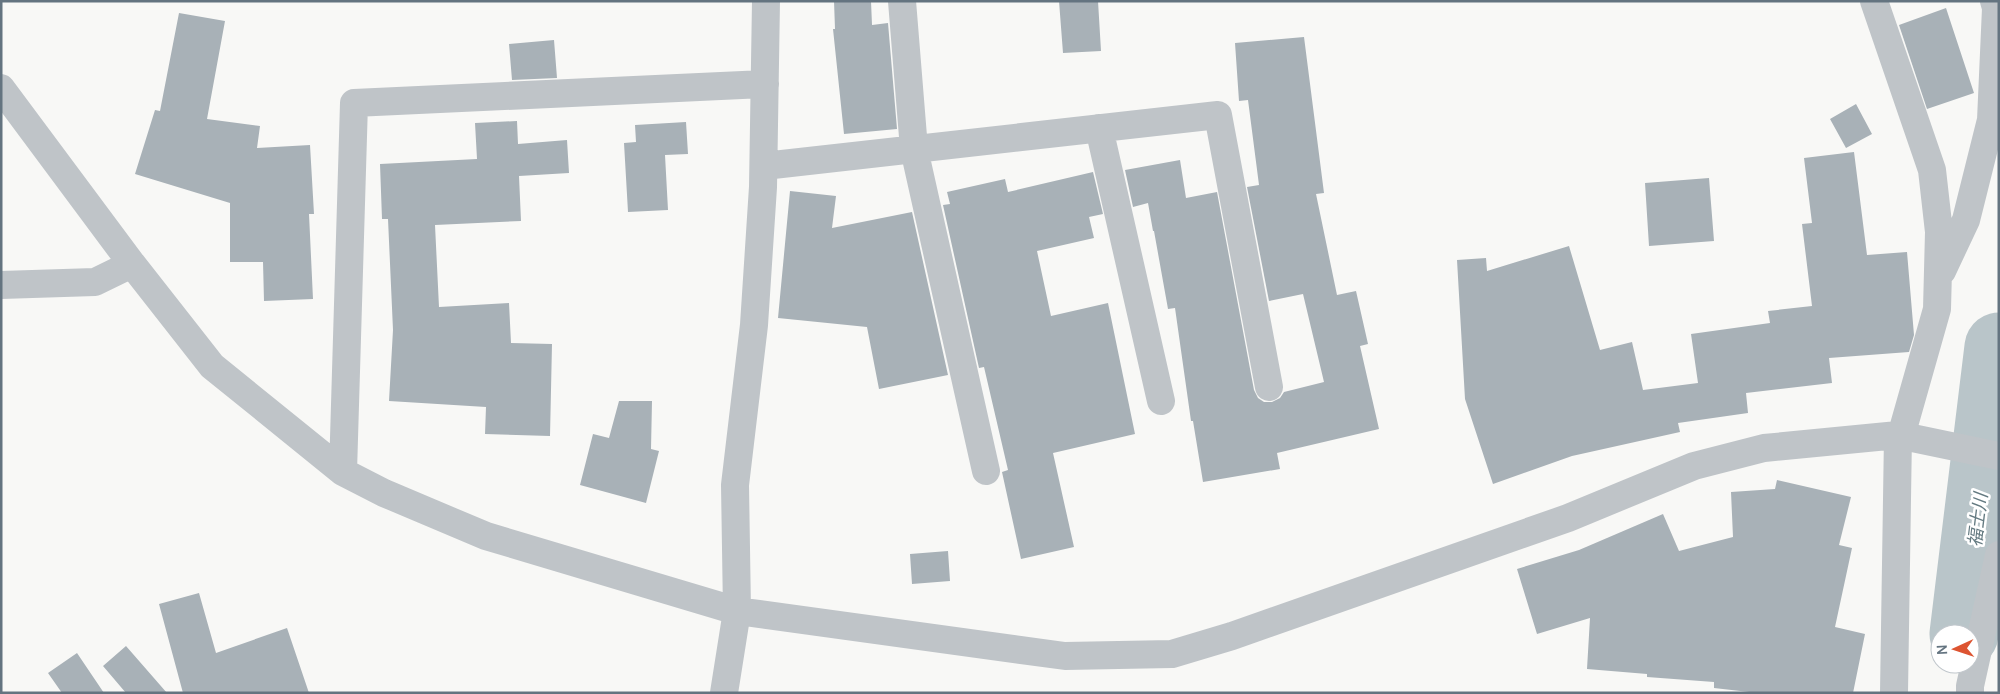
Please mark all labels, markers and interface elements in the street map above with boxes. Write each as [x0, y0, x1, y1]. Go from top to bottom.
water label: 福士川 [1962, 490, 1992, 548]
north arrow [1930, 624, 1980, 674]
text: N [1932, 644, 1951, 655]

